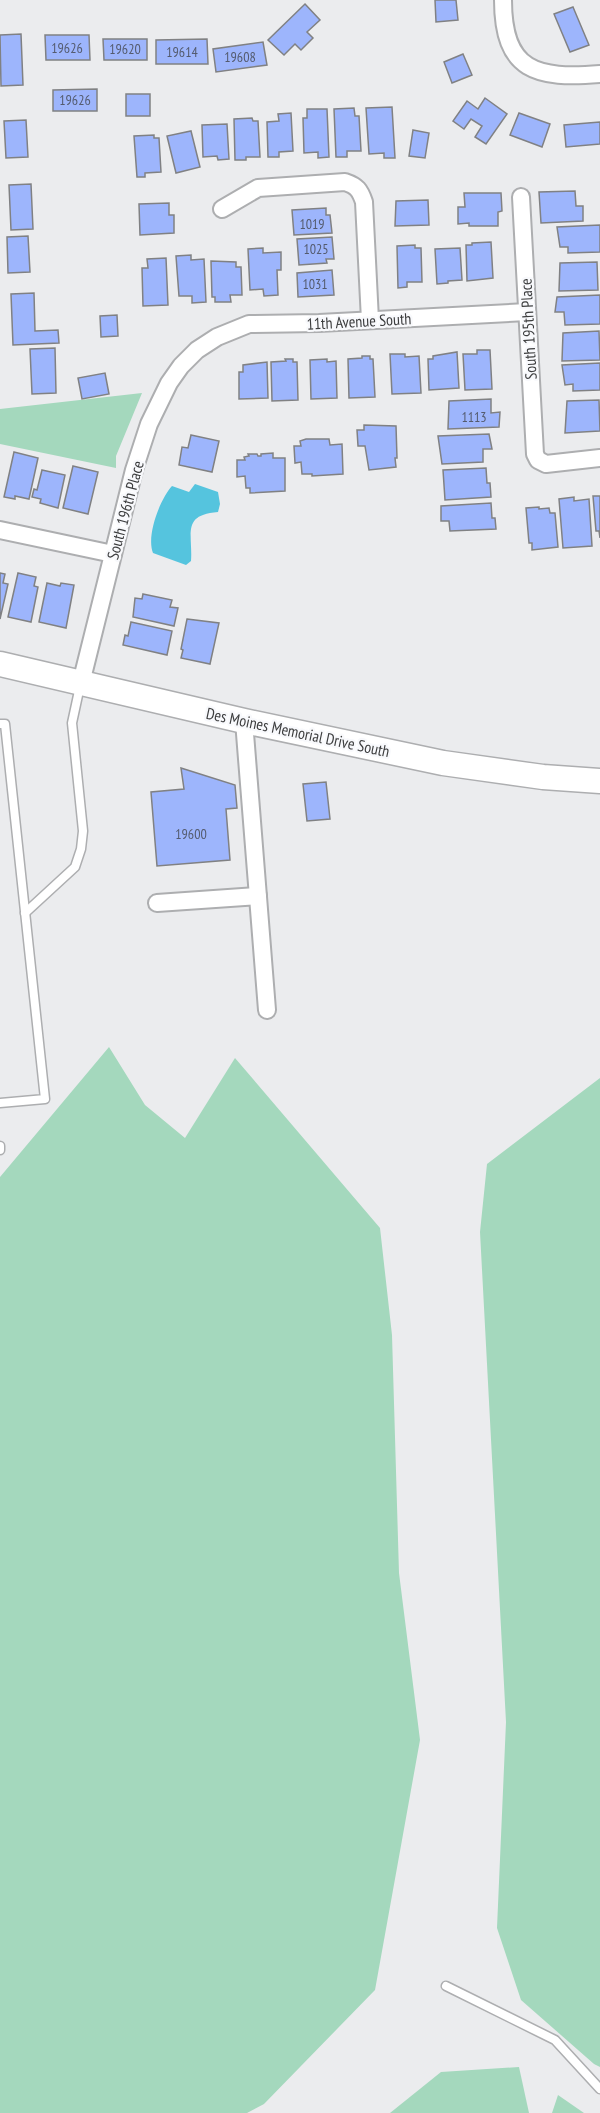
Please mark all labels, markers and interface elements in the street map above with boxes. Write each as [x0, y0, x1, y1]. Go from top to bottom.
house number: 19626 [51, 39, 83, 57]
house number: 19620 [109, 40, 141, 58]
house number: 19614 [166, 43, 198, 61]
house number: 19608 [224, 48, 256, 66]
house number: 19626 [59, 91, 91, 109]
house number: 1019 [299, 215, 325, 233]
house number: 1025 [303, 240, 329, 258]
house number: 1031 [302, 275, 328, 293]
street label: South 195th Place [515, 278, 541, 380]
street label: 11th Avenue South [306, 308, 412, 334]
house number: 1113 [461, 408, 487, 426]
street label: South 196th Place [102, 458, 148, 562]
street label: Des Moines Memorial Drive South [204, 703, 392, 761]
house number: 19600 [175, 825, 207, 843]

